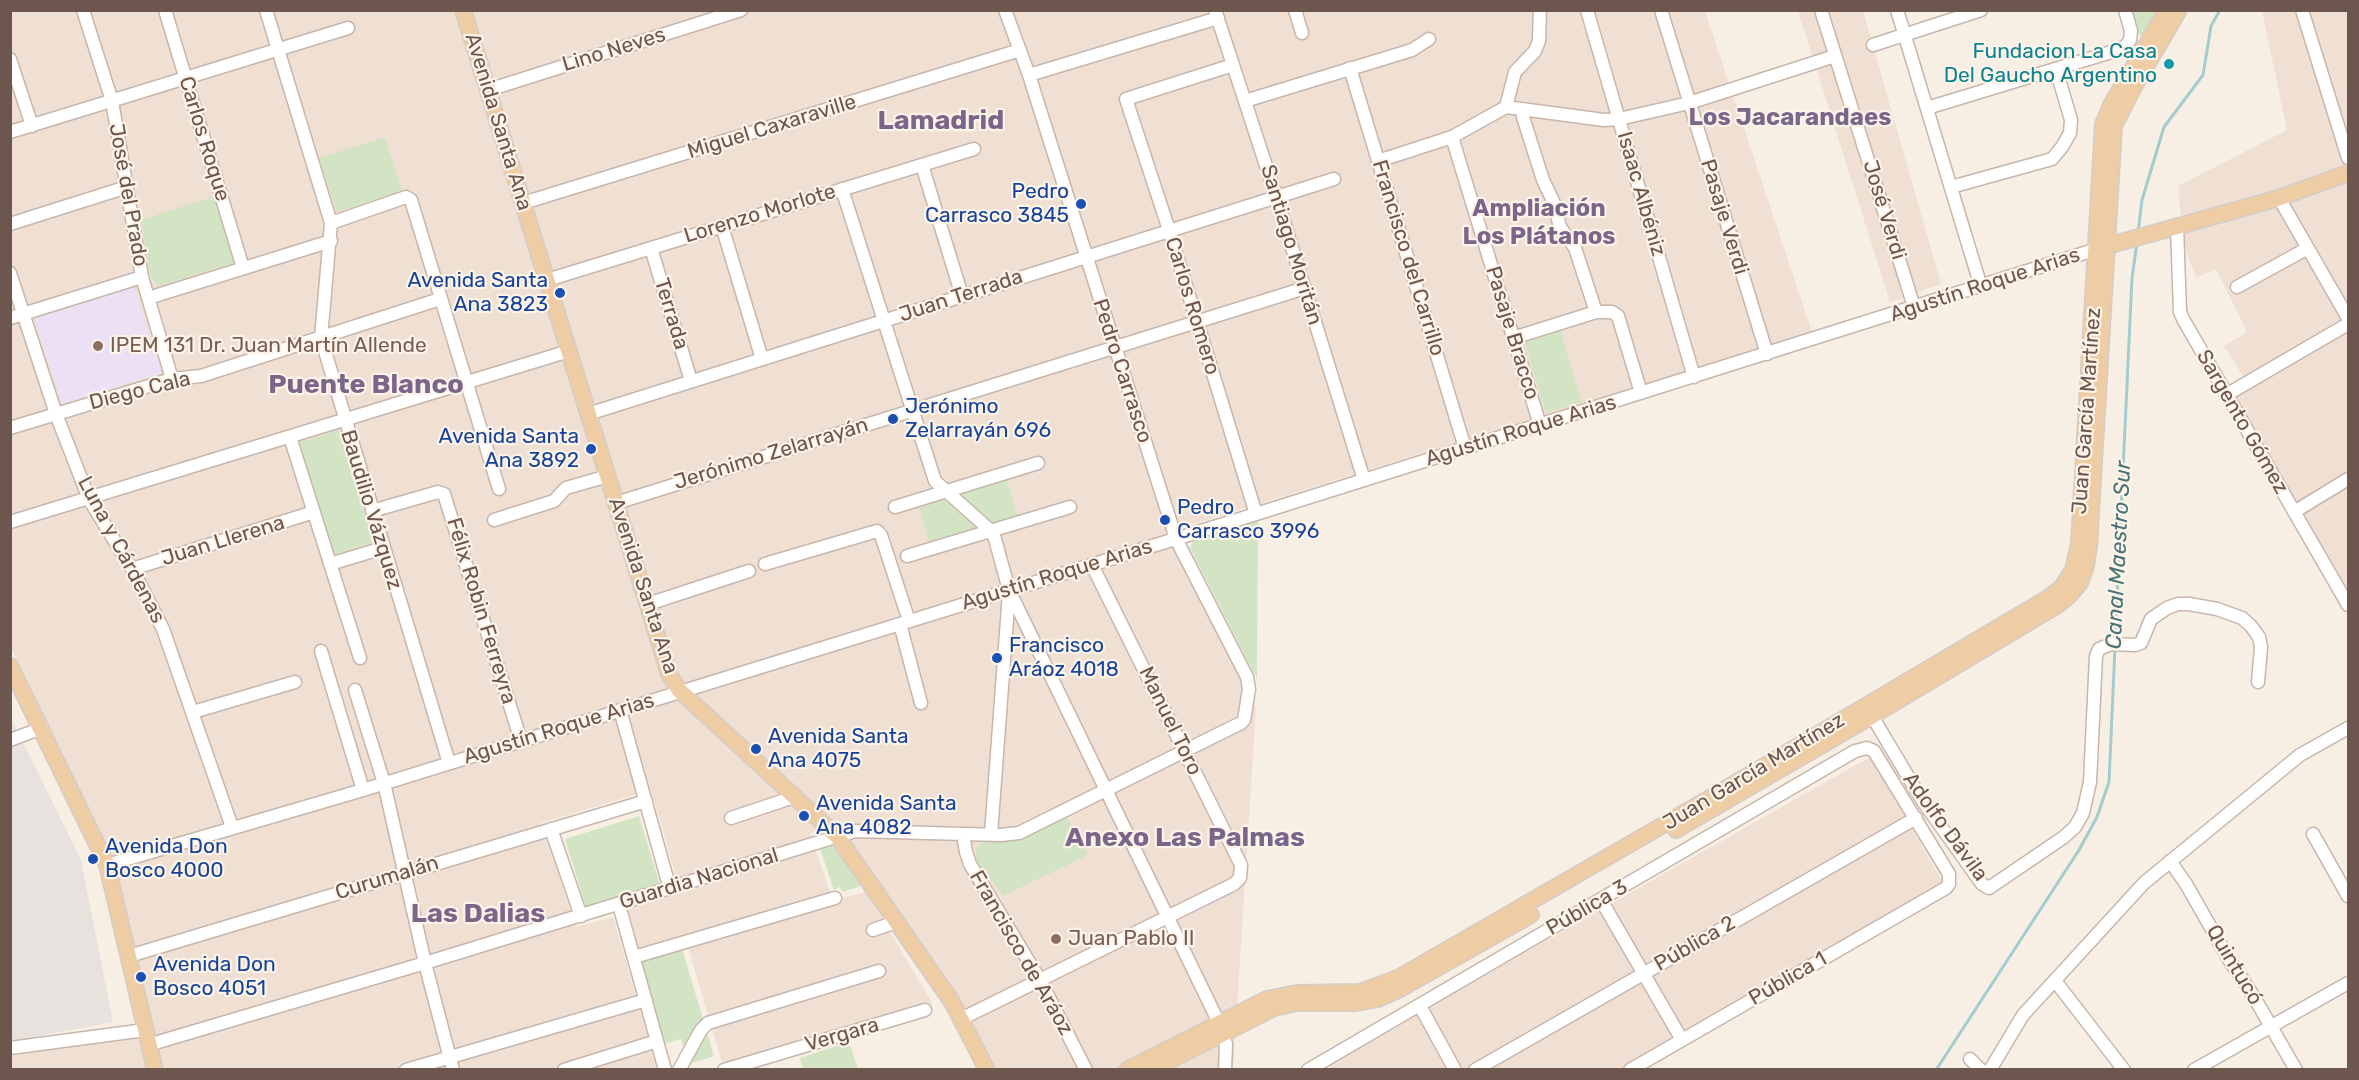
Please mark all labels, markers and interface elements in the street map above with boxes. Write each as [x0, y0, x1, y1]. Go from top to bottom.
street label: Lino Neves [559, 22, 669, 78]
street label: Avenida Santa Ana [459, 30, 537, 214]
place label: Fundacion La Casa Del Gaucho Argentino [1944, 39, 2157, 89]
marker: Fundacion La Casa Del Gaucho Argentino [2162, 57, 2176, 71]
street label: Carlos Roque [173, 74, 235, 204]
street label: Miguel Caxaraville [685, 89, 859, 165]
district label: Los Jacarandaes [1689, 104, 1891, 132]
district label: Lamadrid [878, 105, 1004, 137]
street label: José del Prado [103, 121, 153, 269]
street label: Isaac Albéniz [1611, 129, 1671, 259]
street label: Pasaje Verdi [1694, 156, 1754, 278]
street label: Francisco del Carrillo [1366, 157, 1450, 359]
street label: José Verdi [1857, 157, 1911, 263]
street label: Santiago Moritán [1255, 162, 1327, 328]
street label: Lorenzo Morlote [681, 179, 839, 249]
place label: Pedro Carrasco 3845 [925, 179, 1069, 229]
district label: Ampliación Los Plátanos [1462, 195, 1616, 251]
marker: Pedro Carrasco 3845 [1074, 197, 1088, 211]
street label: Carlos Romero [1159, 234, 1225, 378]
street label: Agustín Roque Arias [1887, 242, 2083, 328]
street label: Pasaje Bracco [1480, 263, 1544, 403]
street label: Juan Terrada [896, 264, 1026, 328]
place label: Avenida Santa Ana 3823 [408, 268, 548, 318]
street label: Terrada [648, 275, 694, 353]
marker: Avenida Santa Ana 3823 [553, 286, 567, 300]
street label: Pedro Carrasco [1087, 296, 1157, 446]
street label: Juan García Martínez [2067, 307, 2107, 515]
place label: IPEM 131 Dr. Juan Martín Allende [110, 333, 427, 359]
marker: IPEM 131 Dr. Juan Martín Allende [91, 339, 105, 353]
street label: Sargento Gómez [2191, 345, 2293, 499]
street label: Diego Cala [87, 366, 193, 416]
district label: Puente Blanco [268, 369, 464, 401]
street label: Agustín Roque Arias [1423, 390, 1619, 472]
place label: Jerónimo Zelarrayán 696 [905, 394, 1051, 444]
street label: Jerónimo Zelarrayán [671, 412, 871, 496]
marker: Jerónimo Zelarrayán 696 [886, 412, 900, 426]
place label: Avenida Santa Ana 3892 [439, 424, 579, 474]
street label: Baudilio Vázquez [335, 427, 407, 593]
marker: Avenida Santa Ana 3892 [584, 442, 598, 456]
water label: Canal Maestro Sur [2101, 460, 2137, 650]
street label: Luna y Cárdenas [72, 472, 170, 628]
street label: Avenida Santa Ana [603, 495, 683, 677]
place label: Pedro Carrasco 3996 [1177, 495, 1319, 545]
street label: Juan Llerena [158, 510, 288, 572]
marker: Pedro Carrasco 3996 [1158, 513, 1172, 527]
street label: Félix Robin Ferreyra [441, 515, 521, 707]
street label: Agustín Roque Arias [959, 534, 1155, 616]
place label: Francisco Aráoz 4018 [1009, 633, 1119, 683]
marker: Francisco Aráoz 4018 [990, 651, 1004, 665]
street label: Manuel Toro [1133, 663, 1207, 779]
street label: Agustín Roque Arias [461, 688, 657, 770]
street label: Juan García Martínez [1659, 708, 1849, 836]
place label: Avenida Santa Ana 4075 [768, 724, 908, 774]
marker: Avenida Santa Ana 4075 [749, 742, 763, 756]
street label: Adolfo Dávila [1897, 768, 1993, 886]
place label: Avenida Santa Ana 4082 [816, 791, 956, 841]
marker: Avenida Santa Ana 4082 [797, 809, 811, 823]
district label: Anexo Las Palmas [1065, 822, 1305, 854]
place label: Avenida Don Bosco 4000 [105, 834, 228, 884]
street label: Guardia Nacional [616, 843, 782, 915]
street label: Curumalán [332, 850, 442, 906]
marker: Avenida Don Bosco 4000 [86, 852, 100, 866]
street label: Francisco de Aráoz [964, 866, 1078, 1040]
street label: Pública 3 [1542, 875, 1632, 941]
district label: Las Dalias [411, 898, 545, 930]
street label: Pública 2 [1650, 911, 1740, 977]
street label: Quintucó [2200, 920, 2268, 1010]
place label: Juan Pablo II [1068, 926, 1194, 952]
marker: Juan Pablo II [1049, 932, 1063, 946]
street label: Pública 1 [1744, 947, 1832, 1011]
place label: Avenida Don Bosco 4051 [153, 952, 276, 1002]
marker: Avenida Don Bosco 4051 [134, 970, 148, 984]
street label: Vergara [802, 1012, 882, 1058]

